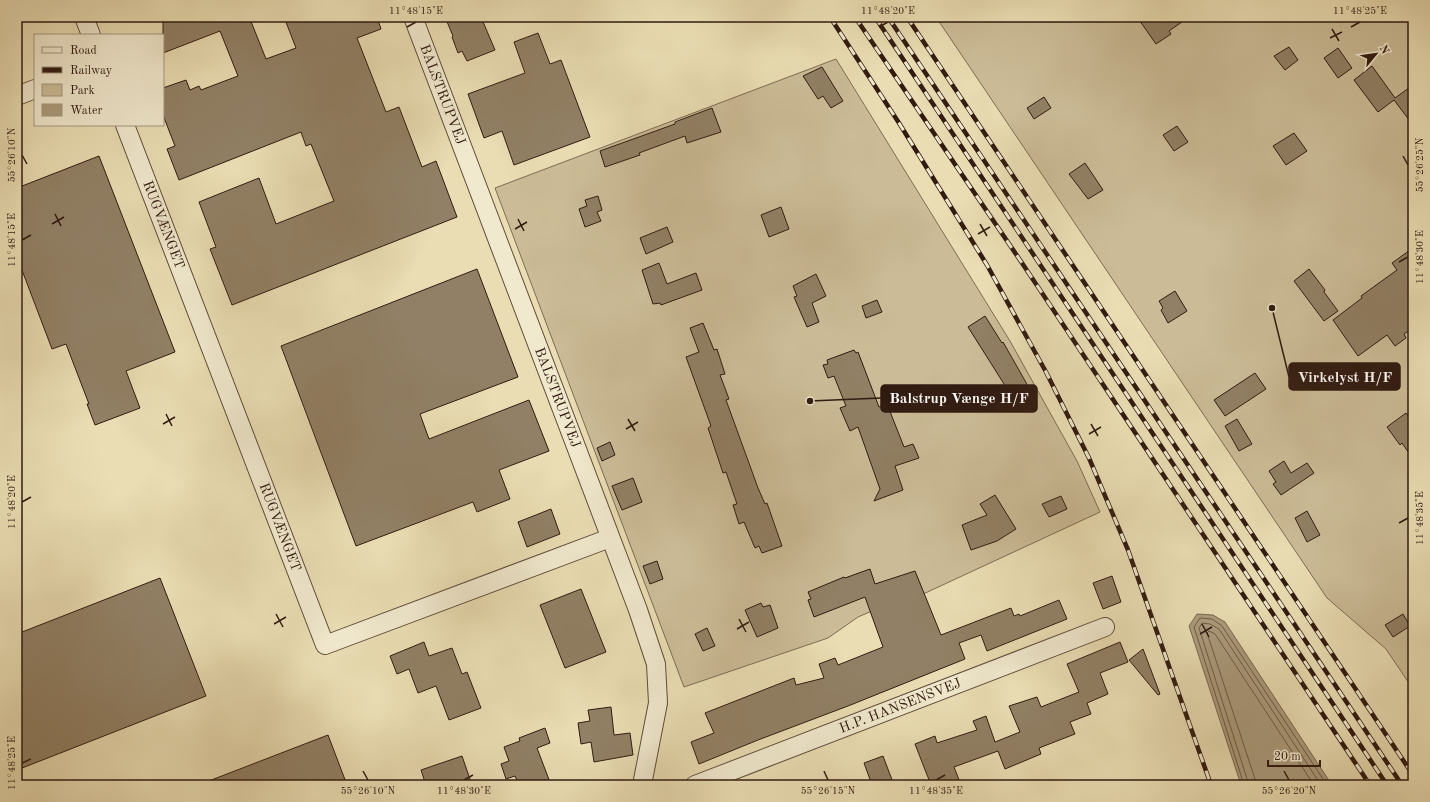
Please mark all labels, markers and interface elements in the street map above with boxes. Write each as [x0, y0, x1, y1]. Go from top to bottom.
text: 11°48'15"E [389, 6, 443, 16]
text: 11°48'20"E [861, 6, 915, 16]
text: 11°48'25"E [1333, 6, 1387, 16]
legend [34, 34, 164, 126]
north arrow [1356, 34, 1396, 74]
street label: BALSTRUPVEJ [417, 43, 468, 147]
text: N [1377, 44, 1391, 57]
text: Road [70, 45, 97, 57]
text: Railway [70, 65, 113, 77]
text: Park [70, 85, 95, 97]
text: Water [70, 105, 103, 117]
text: 55°26'10"N [7, 127, 17, 182]
text: 55°26'25"N [1415, 137, 1425, 192]
street label: RUGVÆNGET [140, 179, 187, 271]
text: 11°48'15"E [7, 213, 17, 267]
text: 11°48'30"E [1415, 230, 1425, 284]
street label: BALSTRUPVEJ [532, 346, 583, 450]
callout: Virkelyst H/F [1289, 363, 1400, 390]
text: Virkelyst H/F [1298, 371, 1392, 386]
callout: Balstrup Vænge H/F [881, 385, 1037, 412]
text: Balstrup Vænge H/F [889, 392, 1029, 407]
text: 11°48'20"E [7, 475, 17, 529]
street label: RUGVÆNGET [256, 481, 303, 573]
text: 11°48'35"E [1415, 491, 1425, 545]
street label: H.P. HANSENSVEJ [837, 676, 964, 736]
text: 11°48'25"E [7, 736, 17, 790]
scale bar [1268, 742, 1320, 768]
text: 20 m [1274, 751, 1301, 763]
text: 55°26'10"N [341, 786, 396, 796]
text: 11°48'30"E [437, 786, 491, 796]
text: 55°26'15"N [801, 786, 856, 796]
text: 11°48'35"E [909, 786, 963, 796]
text: 55°26'20"N [1262, 786, 1317, 796]

